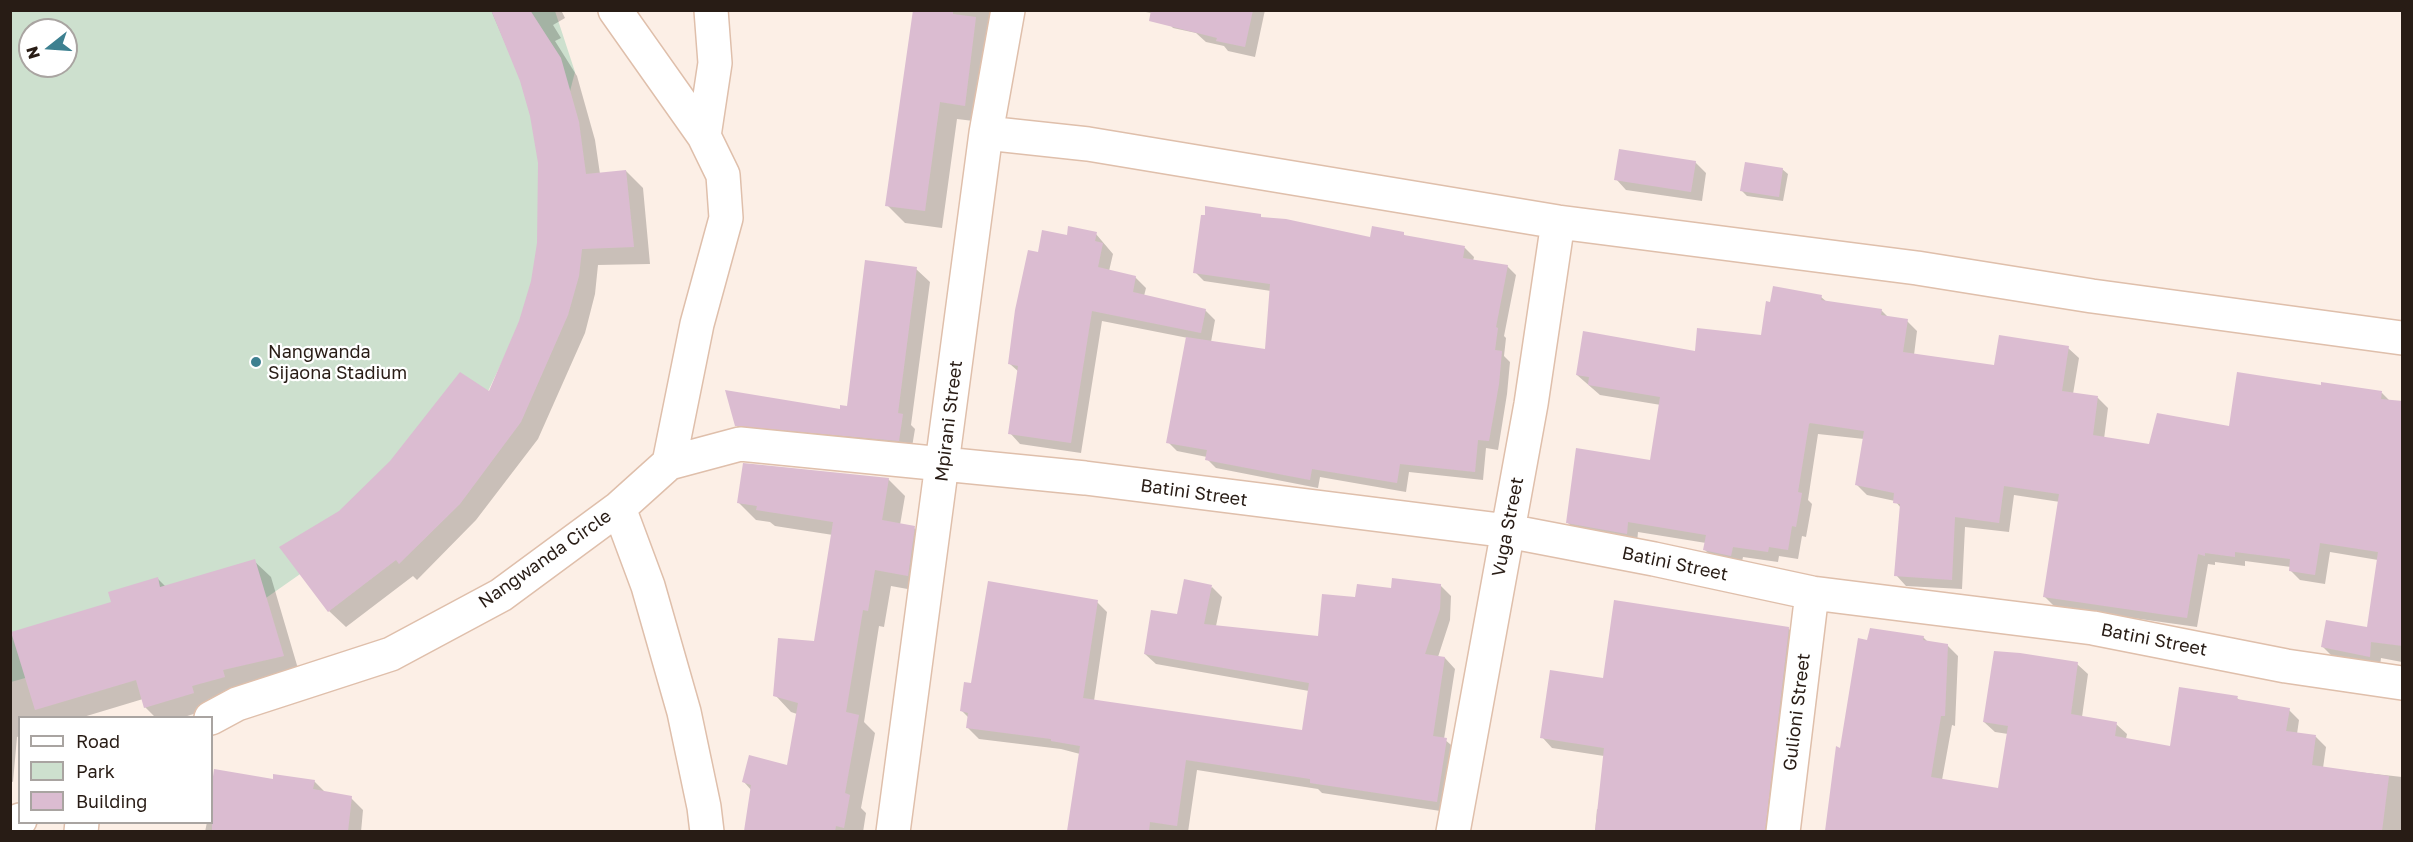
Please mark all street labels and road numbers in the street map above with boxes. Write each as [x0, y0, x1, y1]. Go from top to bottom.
street label: Mpirani Street [931, 359, 967, 483]
street label: Batini Street [1139, 475, 1249, 511]
street label: Vuga Street [1488, 475, 1528, 579]
street label: Nangwanda Circle [475, 505, 615, 613]
street label: Batini Street [1620, 542, 1730, 586]
street label: Batini Street [2099, 619, 2209, 661]
street label: Gulioni Street [1779, 652, 1815, 772]

